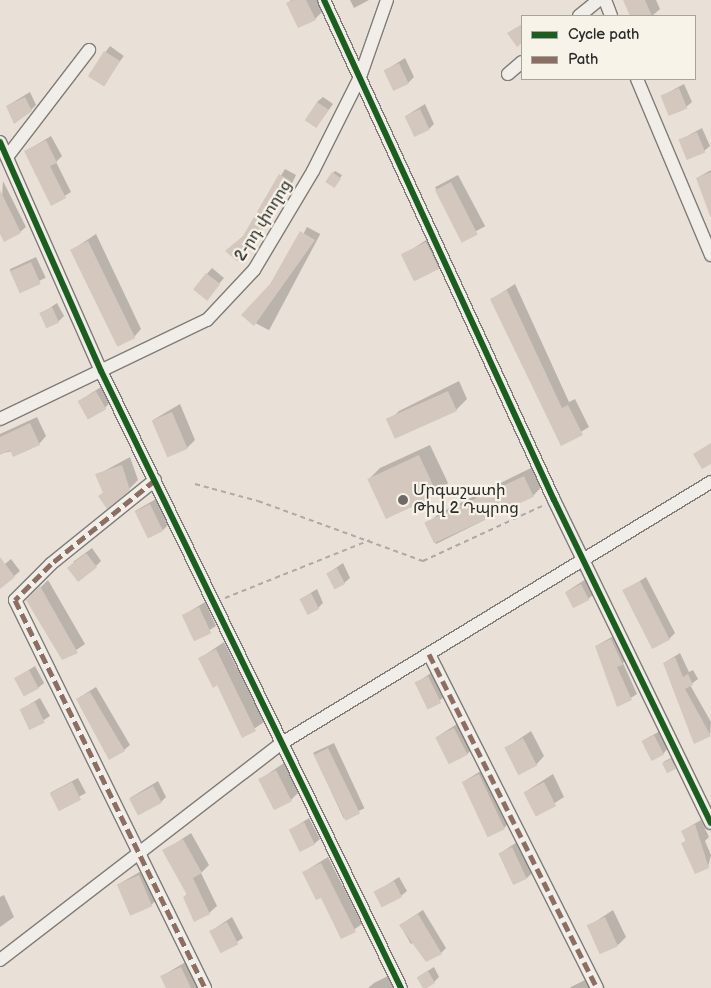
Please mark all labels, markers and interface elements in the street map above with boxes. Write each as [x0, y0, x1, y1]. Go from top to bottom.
legend [521, 15, 696, 80]
text: Cycle path [568, 25, 639, 44]
text: Path [568, 50, 598, 69]
street label: 2-րդ փողոց [231, 177, 297, 265]
place label: Մրգաշատի Թիվ 2 Դպրոց [413, 481, 519, 519]
marker: Մրգաշատի Թիվ 2 Դպրոց [397, 494, 409, 506]

